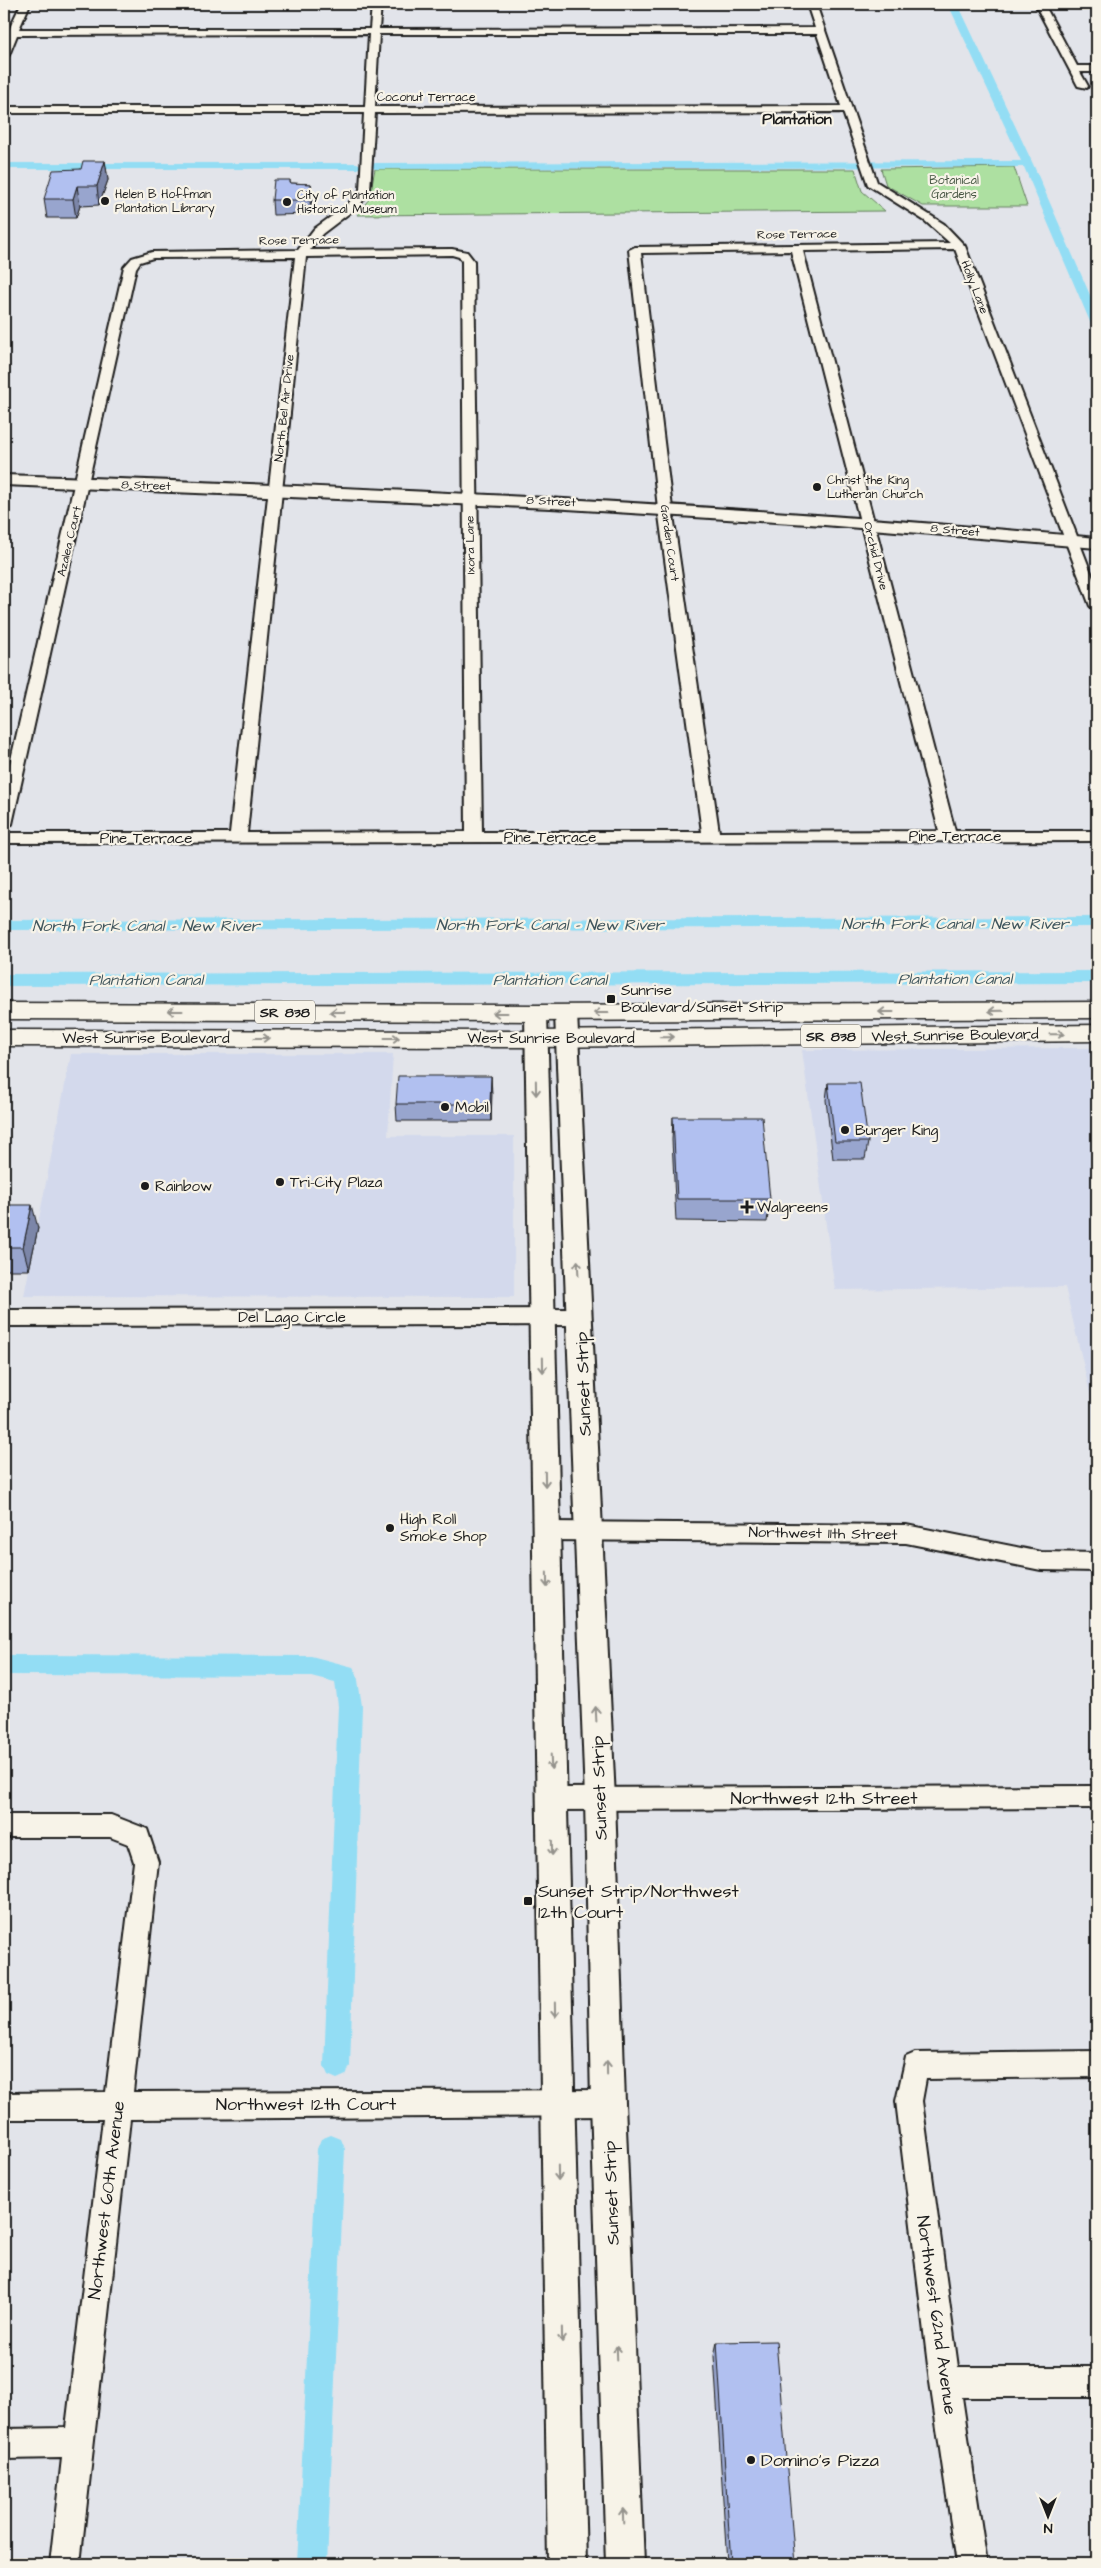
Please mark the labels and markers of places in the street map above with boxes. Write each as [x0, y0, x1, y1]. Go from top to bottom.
place label: Helen B Hoffman Plantation Library [115, 186, 215, 218]
place label: City of Plantation Historical Museum [297, 187, 397, 218]
marker: Helen B Hoffman Plantation Library [99, 195, 111, 207]
marker: City of Plantation Historical Museum [281, 196, 293, 208]
place label: Christ the King Lutheran Church [827, 472, 923, 503]
marker: Christ the King Lutheran Church [811, 481, 823, 493]
place label: Sunrise Boulevard/Sunset Strip [621, 980, 783, 1018]
marker: Sunrise Boulevard/Sunset Strip [605, 993, 617, 1005]
place label: Mobil [455, 1097, 489, 1118]
marker: Mobil [439, 1101, 451, 1113]
place label: Burger King [855, 1120, 939, 1142]
marker: Burger King [839, 1124, 851, 1136]
place label: Tri-City Plaza [290, 1172, 383, 1194]
place label: Rainbow [155, 1176, 212, 1197]
marker: Tri-City Plaza [274, 1176, 286, 1188]
marker: Rainbow [139, 1180, 151, 1192]
place label: Walgreens [757, 1197, 829, 1219]
marker: Walgreens [741, 1201, 753, 1213]
place label: High Roll Smoke Shop [400, 1509, 487, 1547]
marker: High Roll Smoke Shop [384, 1522, 396, 1534]
place label: Sunset Strip/Northwest 12th Court [538, 1879, 740, 1925]
marker: Sunset Strip/Northwest 12th Court [522, 1895, 534, 1907]
place label: Domino's Pizza [761, 2448, 879, 2473]
marker: Domino's Pizza [745, 2454, 757, 2466]

